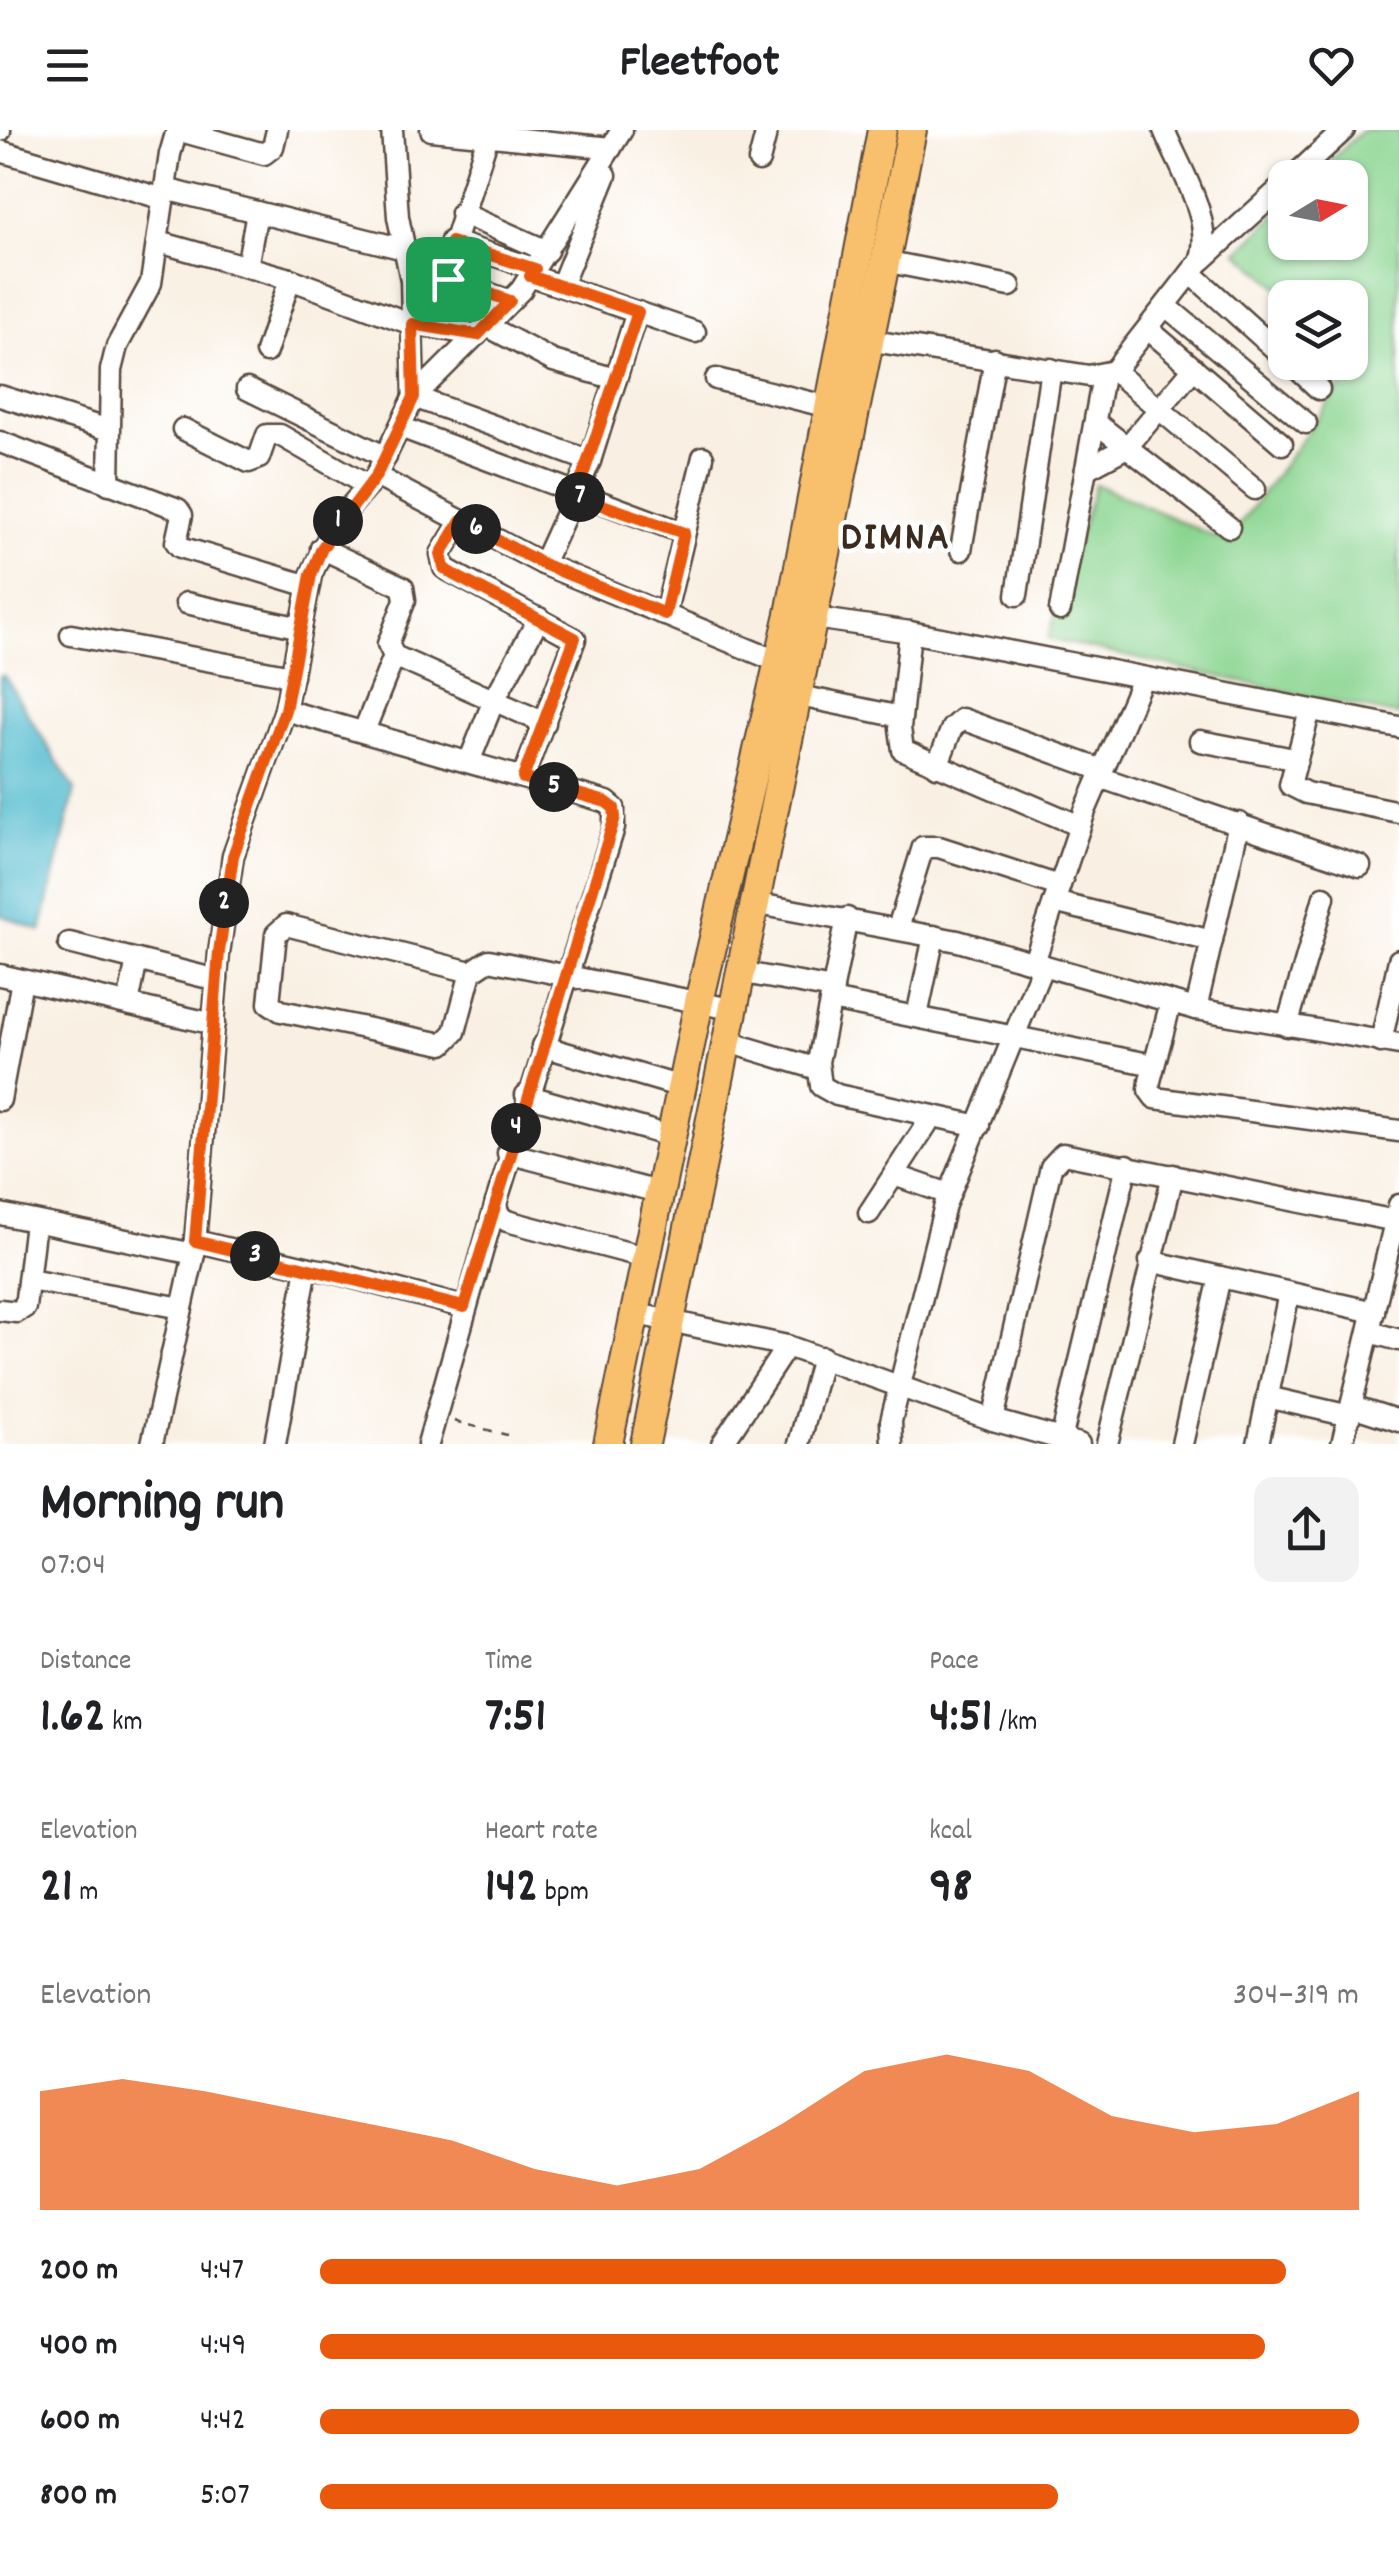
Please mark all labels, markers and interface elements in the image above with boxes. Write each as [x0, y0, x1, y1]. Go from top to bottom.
text: Fleetfoot [620, 33, 779, 97]
icon: menu [40, 38, 95, 93]
icon: heart [1304, 38, 1359, 93]
north arrow [1268, 160, 1368, 260]
map controls [1268, 160, 1368, 380]
pin [406, 237, 491, 322]
icon: arrive [421, 252, 476, 307]
button: layers [1268, 280, 1368, 380]
pin: 7 [555, 472, 605, 522]
text: 7 [575, 477, 585, 517]
pin: 1 [313, 496, 363, 546]
text: 1 [335, 501, 341, 541]
pin: 6 [451, 504, 501, 554]
text: 6 [469, 509, 483, 549]
district label: DIMNA [841, 512, 951, 569]
pin: 5 [529, 762, 579, 812]
text: 5 [548, 767, 560, 807]
pin: 2 [199, 878, 249, 928]
text: 2 [218, 883, 230, 923]
pin: 4 [491, 1103, 541, 1153]
text: 4 [510, 1108, 522, 1148]
pin: 3 [230, 1231, 280, 1281]
text: 3 [249, 1236, 261, 1276]
text: Morning run [40, 1467, 284, 1546]
button: share [1254, 1477, 1359, 1582]
text: 07:04 [40, 1544, 106, 1590]
text: Distance [40, 1643, 131, 1683]
text: Time [485, 1643, 533, 1683]
text: Pace [929, 1643, 979, 1683]
text: 1.62 [40, 1683, 106, 1755]
text: 7:51 [485, 1683, 546, 1755]
text: 4:51 [929, 1683, 992, 1755]
text: km [106, 1704, 143, 1744]
text: /km [992, 1704, 1038, 1744]
text: Elevation [40, 1813, 137, 1853]
text: Heart rate [485, 1813, 598, 1853]
text: kcal [929, 1813, 972, 1853]
text: 21 [40, 1853, 73, 1925]
text: 142 [485, 1853, 538, 1925]
text: 98 [929, 1853, 972, 1925]
text: m [73, 1874, 98, 1914]
text: bpm [538, 1874, 589, 1914]
text: Elevation [40, 1974, 151, 2020]
text: 304–319 m [1233, 1974, 1359, 2020]
text: 200 m [40, 2249, 118, 2295]
text: 4:47 [200, 2249, 244, 2295]
text: 400 m [40, 2324, 117, 2370]
text: 4:49 [200, 2324, 247, 2370]
text: 600 m [40, 2399, 120, 2445]
text: 4:42 [200, 2399, 246, 2445]
text: 800 m [40, 2474, 117, 2520]
text: 5:07 [200, 2474, 250, 2520]

